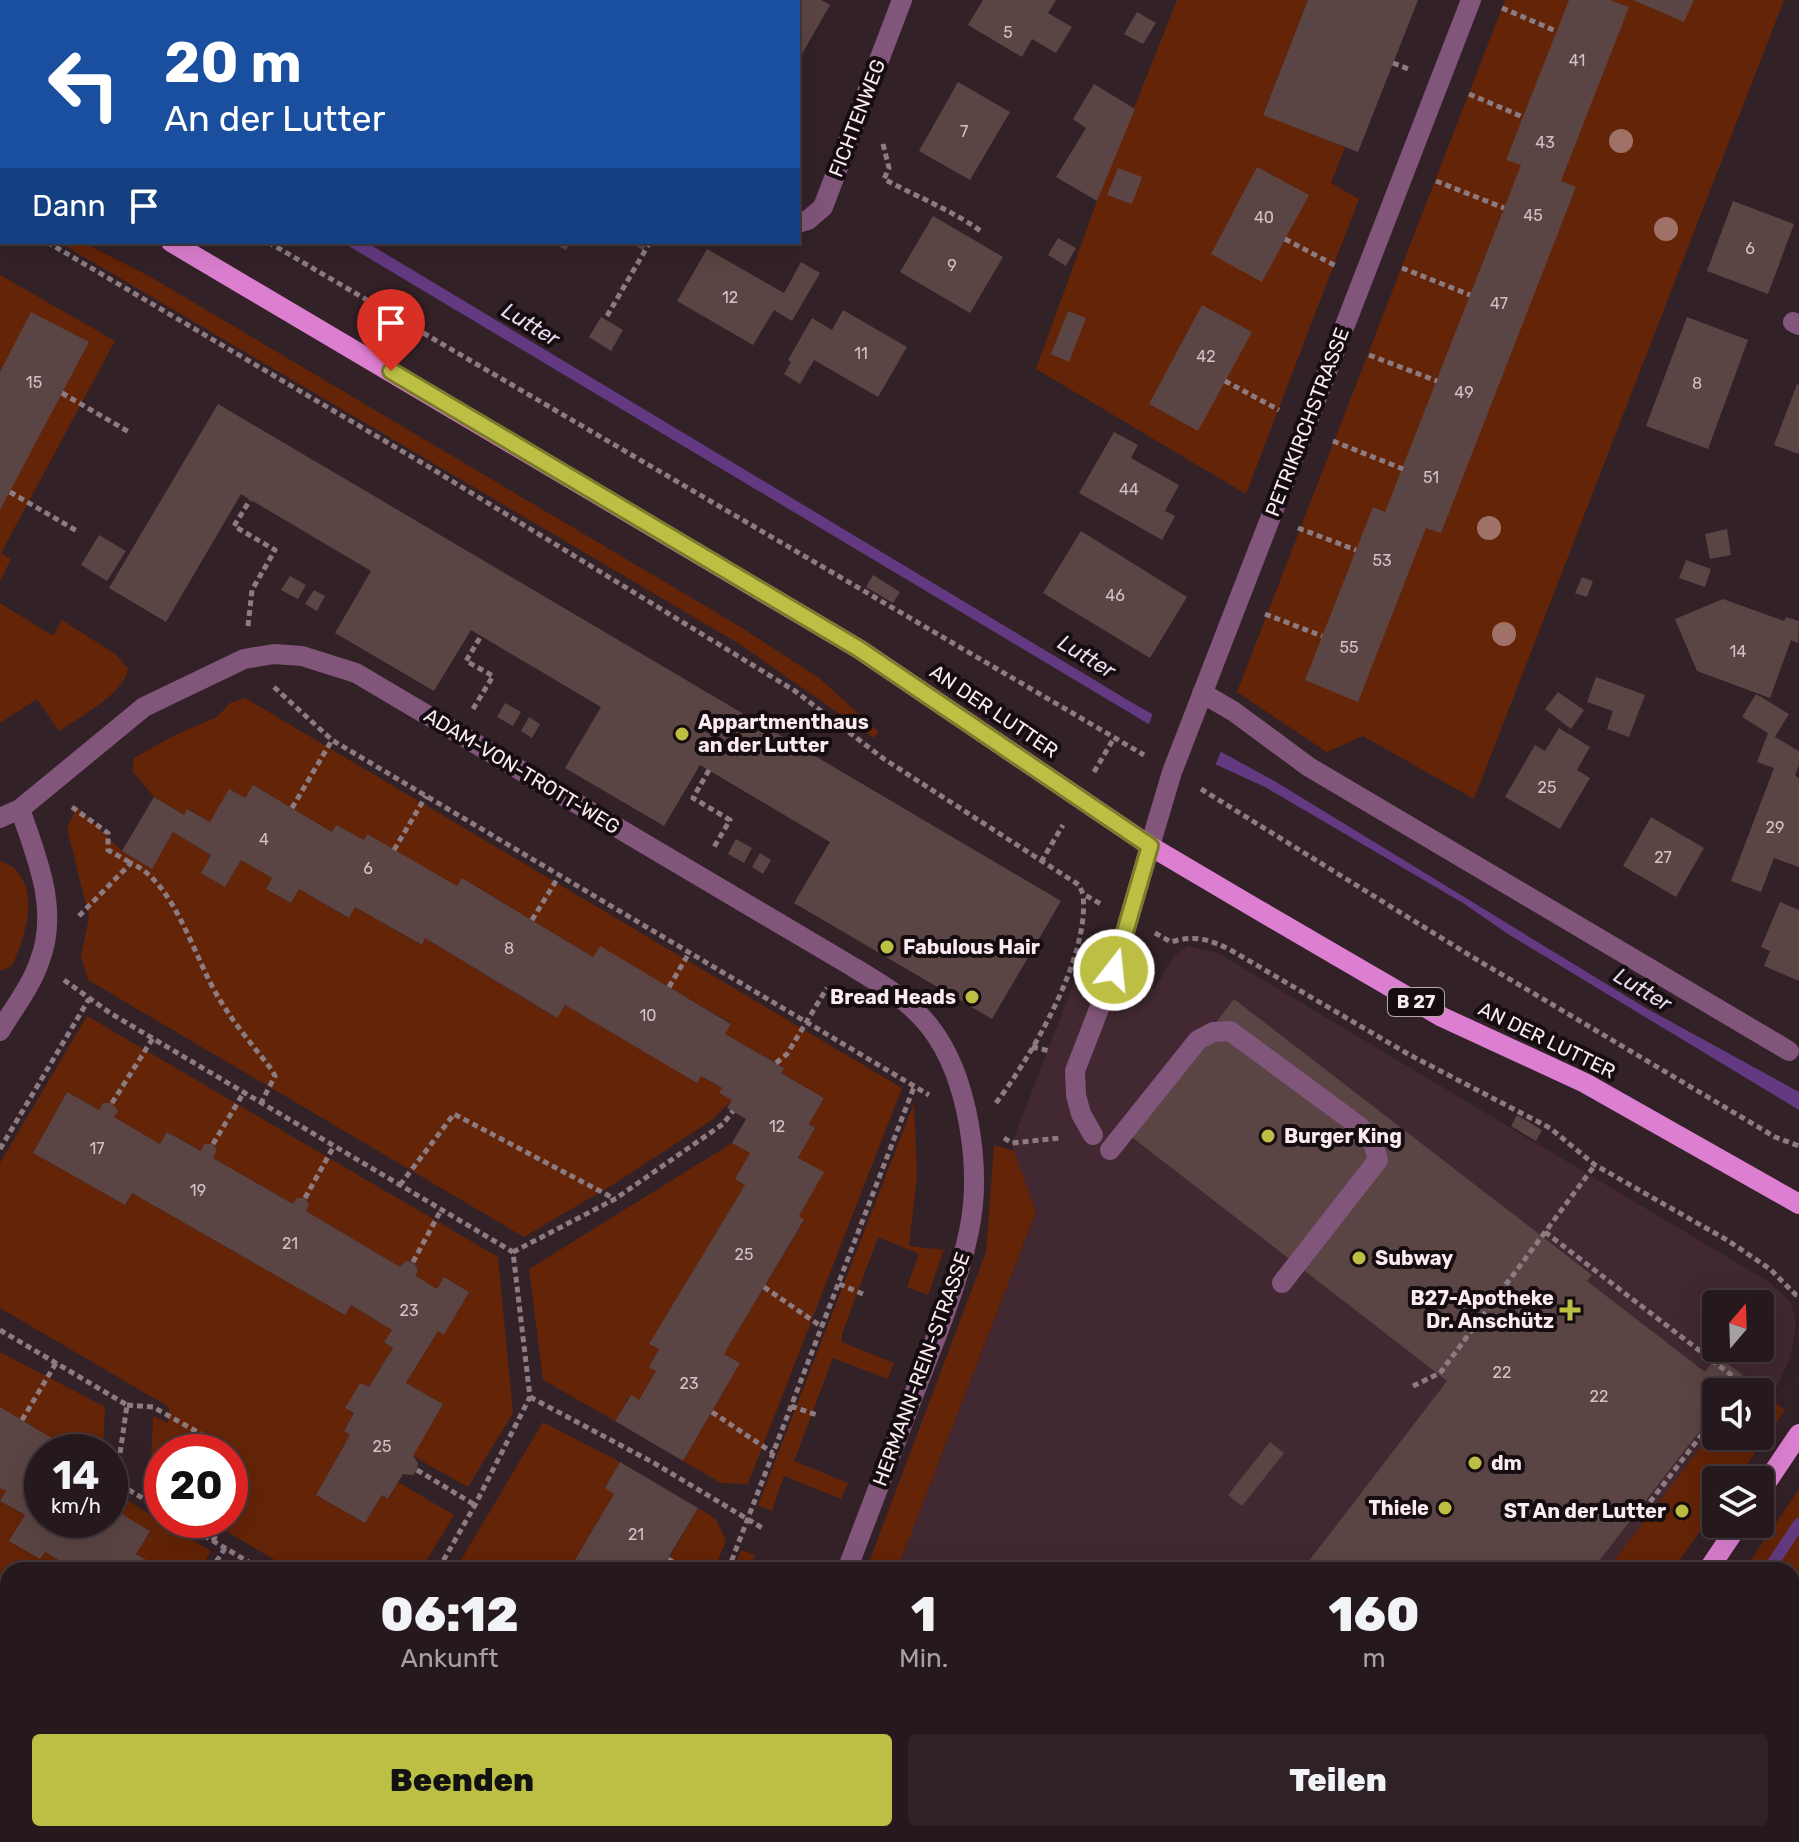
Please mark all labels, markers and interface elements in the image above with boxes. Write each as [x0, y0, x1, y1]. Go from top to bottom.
house number: 5 [1003, 23, 1013, 42]
text: 20 m [164, 30, 302, 96]
icon: left [32, 32, 136, 136]
house number: 41 [1569, 51, 1585, 70]
street label: FICHTENWEG [824, 56, 890, 180]
text: An der Lutter [164, 97, 385, 140]
house number: 7 [960, 122, 968, 141]
house number: 43 [1535, 133, 1555, 152]
icon: arrive [122, 184, 166, 228]
text: Dann [32, 188, 106, 224]
house number: 45 [1523, 206, 1543, 225]
house number: 40 [1254, 208, 1274, 227]
house number: 6 [1745, 239, 1755, 258]
house number: 9 [947, 256, 957, 275]
house number: 12 [722, 288, 738, 307]
pin [357, 289, 425, 371]
house number: 47 [1490, 294, 1508, 313]
water label: Lutter [497, 297, 566, 353]
icon: arrive [369, 301, 413, 345]
street label: PETRIKIRCHSTRASSE [1260, 324, 1354, 520]
house number: 11 [854, 344, 868, 363]
house number: 42 [1196, 347, 1216, 366]
house number: 15 [26, 373, 42, 392]
house number: 8 [1692, 374, 1702, 393]
house number: 49 [1454, 383, 1474, 402]
house number: 51 [1423, 468, 1439, 487]
house number: 44 [1119, 480, 1139, 499]
house number: 53 [1372, 551, 1392, 570]
house number: 46 [1105, 586, 1125, 605]
water label: Lutter [1053, 629, 1122, 685]
house number: 55 [1339, 638, 1359, 657]
house number: 14 [1730, 642, 1746, 661]
street label: AN DER LUTTER [925, 659, 1063, 763]
street label: ADAM-VON-TROTT-WEG [420, 703, 624, 839]
place label: Appartmenthaus an der Lutter [698, 710, 869, 757]
marker: Appartmenthaus an der Lutter [673, 725, 691, 743]
house number: 25 [1538, 778, 1556, 797]
house number: 29 [1766, 818, 1784, 837]
house number: 4 [259, 830, 269, 849]
house number: 27 [1654, 848, 1672, 867]
house number: 6 [363, 859, 373, 878]
position arrow [1072, 928, 1156, 1012]
place label: Fabulous Hair [903, 935, 1040, 959]
marker: Fabulous Hair [878, 938, 896, 956]
house number: 8 [504, 939, 514, 958]
water label: Lutter [1609, 962, 1678, 1018]
place label: Bread Heads [830, 985, 956, 1009]
marker: Bread Heads [963, 988, 981, 1006]
road number: B 27 [1388, 988, 1444, 1016]
street label: AN DER LUTTER [1475, 996, 1619, 1084]
house number: 10 [639, 1006, 657, 1025]
house number: 12 [769, 1117, 785, 1136]
place label: Burger King [1284, 1124, 1402, 1148]
marker: Burger King [1259, 1127, 1277, 1145]
house number: 17 [89, 1139, 105, 1158]
house number: 19 [190, 1181, 206, 1200]
house number: 21 [282, 1234, 298, 1253]
house number: 25 [735, 1245, 753, 1264]
place label: Subway [1375, 1246, 1453, 1270]
street label: HERMANN-REIN-STRASSE [868, 1249, 974, 1489]
marker: Subway [1350, 1249, 1368, 1267]
place label: B27-Apotheke Dr. Anschütz [1410, 1286, 1554, 1333]
north arrow [1702, 1290, 1774, 1362]
map controls [1702, 1290, 1774, 1538]
house number: 23 [399, 1301, 419, 1320]
marker: B27-Apotheke Dr. Anschütz [1561, 1301, 1579, 1319]
house number: 22 [1493, 1363, 1511, 1382]
house number: 23 [679, 1374, 699, 1393]
button: sound [1702, 1378, 1774, 1450]
house number: 22 [1590, 1387, 1608, 1406]
speed limit sign: 20 [144, 1434, 248, 1538]
house number: 25 [373, 1437, 391, 1456]
place label: dm [1491, 1451, 1522, 1475]
text: 14 [52, 1452, 100, 1499]
marker: dm [1466, 1454, 1484, 1472]
button: layers [1702, 1466, 1774, 1538]
text: km/h [51, 1494, 101, 1518]
place label: Thiele [1369, 1496, 1429, 1520]
marker: Thiele [1436, 1499, 1454, 1517]
place label: ST An der Lutter [1504, 1499, 1666, 1523]
marker: ST An der Lutter [1673, 1502, 1691, 1520]
house number: 21 [628, 1525, 644, 1544]
text: 06:12 [380, 1586, 519, 1643]
text: 1 [911, 1586, 936, 1643]
text: 160 [1329, 1586, 1420, 1643]
text: Ankunft [401, 1643, 498, 1674]
text: Min. [899, 1643, 948, 1674]
text: m [1363, 1643, 1386, 1674]
button: Beenden [32, 1734, 892, 1826]
button: Teilen [908, 1734, 1768, 1826]

